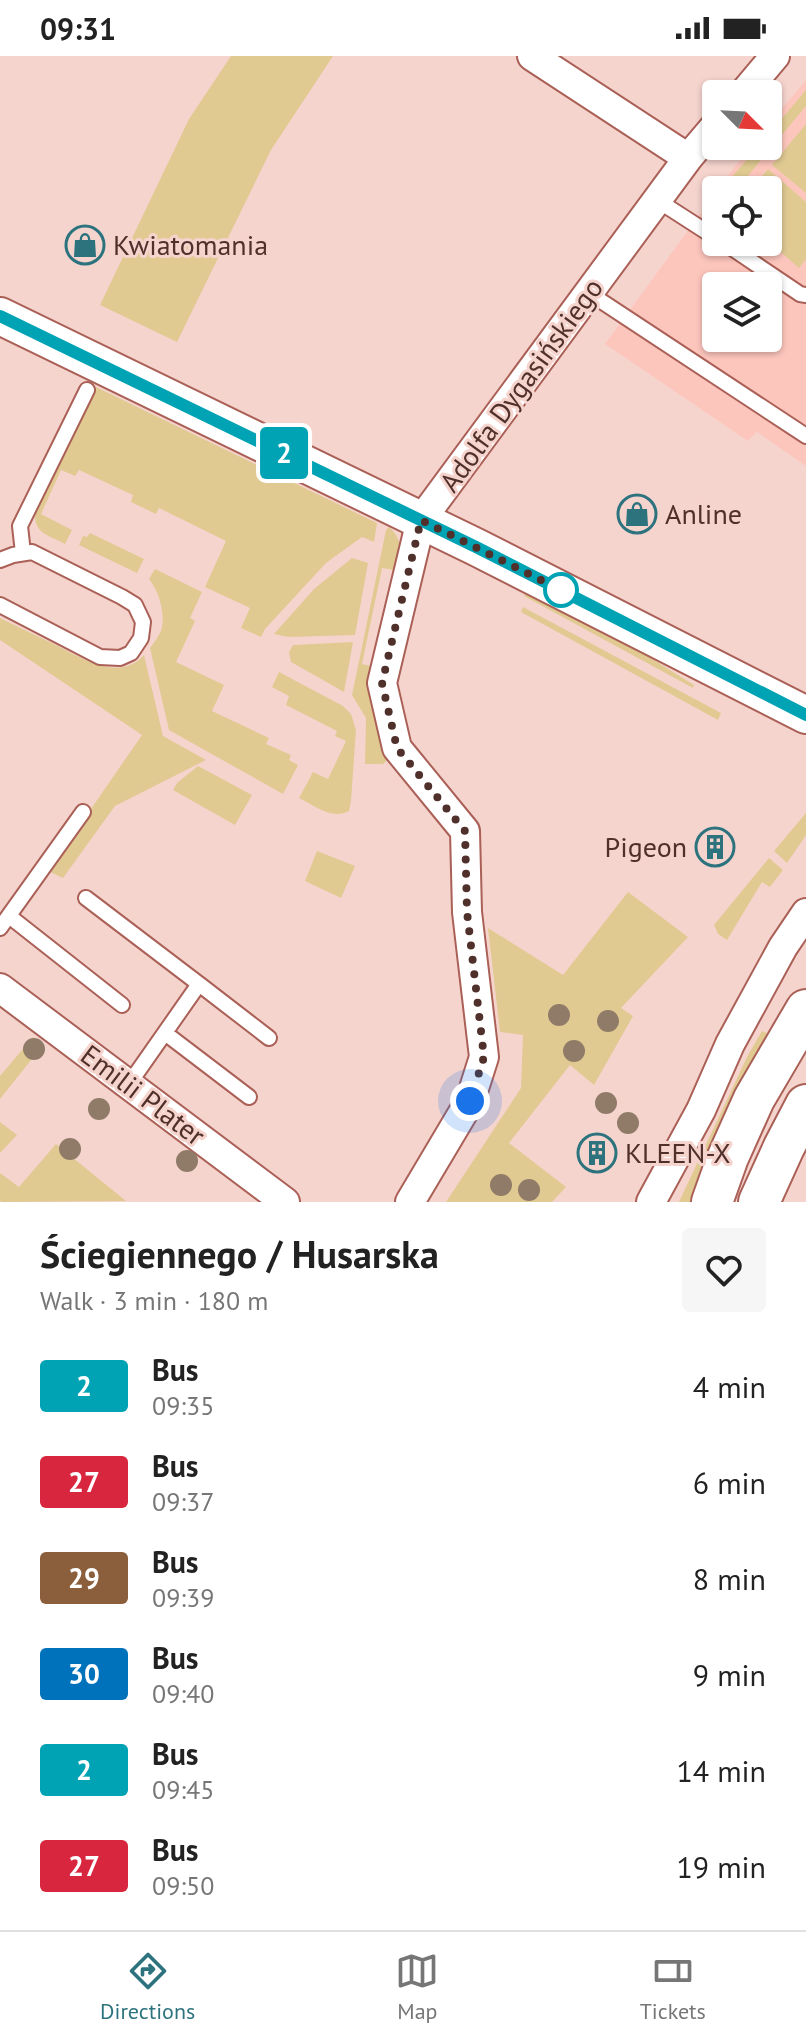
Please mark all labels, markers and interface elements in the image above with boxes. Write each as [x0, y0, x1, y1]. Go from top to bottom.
text: 09:31 [40, 9, 116, 48]
north arrow [702, 80, 782, 160]
map controls [702, 80, 782, 352]
button: locate [702, 176, 782, 256]
shop icon: Kwiatomania [64, 224, 106, 266]
place label: Kwiatomania [113, 226, 268, 263]
street label: Adolfa Dygasińskiego [430, 270, 611, 499]
button: layers [702, 272, 782, 352]
line badge: 2 [258, 427, 310, 479]
text: 2 [276, 434, 292, 471]
shop icon: Anline [616, 493, 658, 535]
place label: Anline [665, 495, 742, 532]
unlabelled marker [544, 573, 578, 607]
building icon: Pigeon [694, 826, 736, 868]
place label: Pigeon [605, 828, 687, 865]
street label: Emilii Plater [74, 1036, 213, 1154]
your location [450, 1081, 490, 1121]
building icon: KLEEN-X [576, 1132, 618, 1174]
place label: KLEEN-X [625, 1134, 731, 1171]
button: heart [682, 1228, 766, 1312]
text: Ściegiennego / Husarska [40, 1229, 439, 1278]
text: Walk · 3 min · 180 m [40, 1284, 268, 1317]
text: Bus [152, 1350, 199, 1389]
text: 2 [76, 1367, 92, 1404]
text: 4 min [693, 1367, 766, 1406]
text: 09:35 [152, 1389, 214, 1422]
text: Bus [152, 1446, 199, 1485]
text: 27 [68, 1463, 100, 1500]
text: 6 min [693, 1463, 766, 1502]
text: 09:37 [152, 1485, 214, 1518]
text: Bus [152, 1542, 199, 1581]
text: 29 [68, 1559, 100, 1596]
text: 8 min [693, 1559, 766, 1598]
text: 09:39 [152, 1581, 214, 1614]
text: Bus [152, 1638, 199, 1677]
text: 30 [68, 1655, 100, 1692]
text: 9 min [693, 1655, 766, 1694]
text: 09:40 [152, 1677, 214, 1710]
text: Bus [152, 1734, 199, 1773]
text: 2 [76, 1751, 92, 1788]
text: 14 min [676, 1751, 766, 1790]
text: 09:45 [152, 1773, 214, 1806]
text: Bus [152, 1830, 199, 1869]
text: 27 [68, 1847, 100, 1884]
text: 19 min [676, 1847, 766, 1886]
text: 09:50 [152, 1869, 214, 1902]
tab: Directions [100, 1949, 195, 2025]
tab: Map [395, 1949, 439, 2025]
tab: Tickets [640, 1949, 706, 2025]

